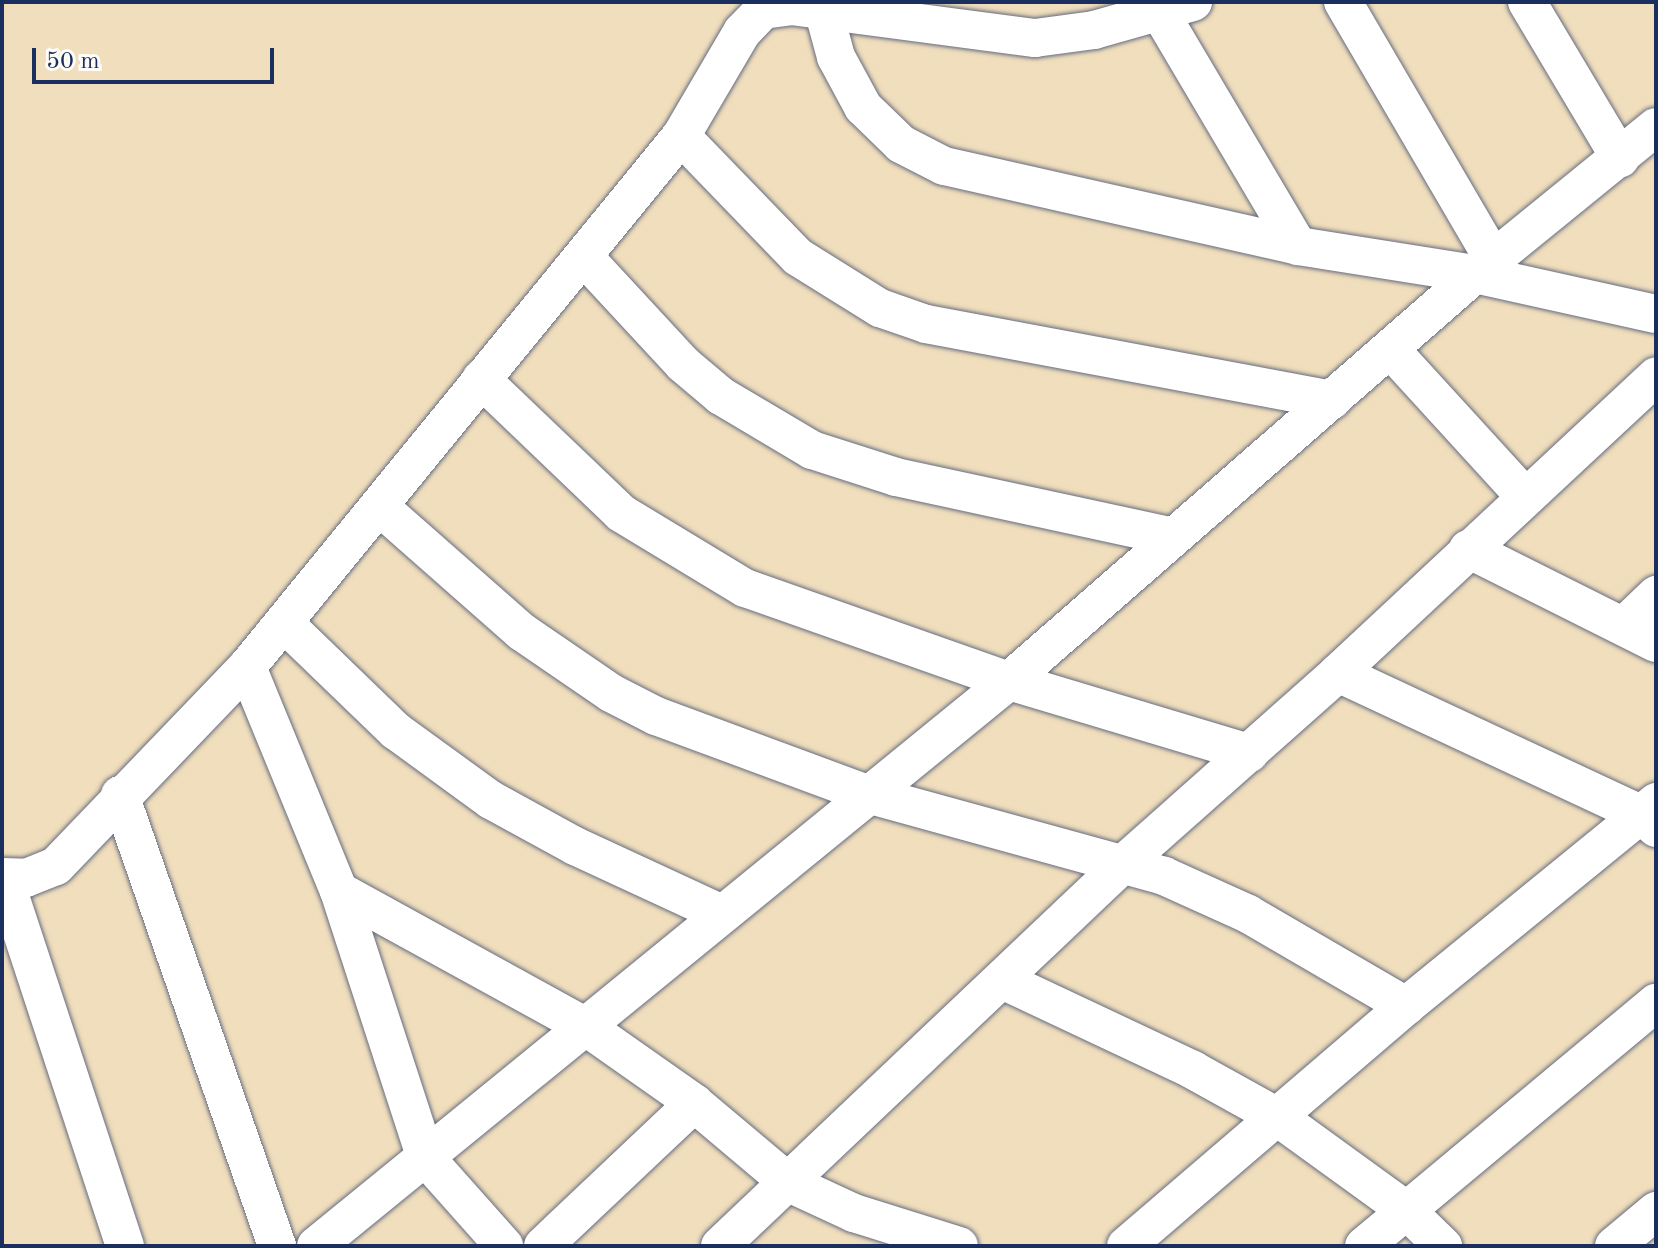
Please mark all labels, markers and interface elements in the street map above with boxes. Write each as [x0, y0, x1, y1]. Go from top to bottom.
scale bar [36, 32, 278, 82]
text: 50 m [46, 50, 100, 74]

